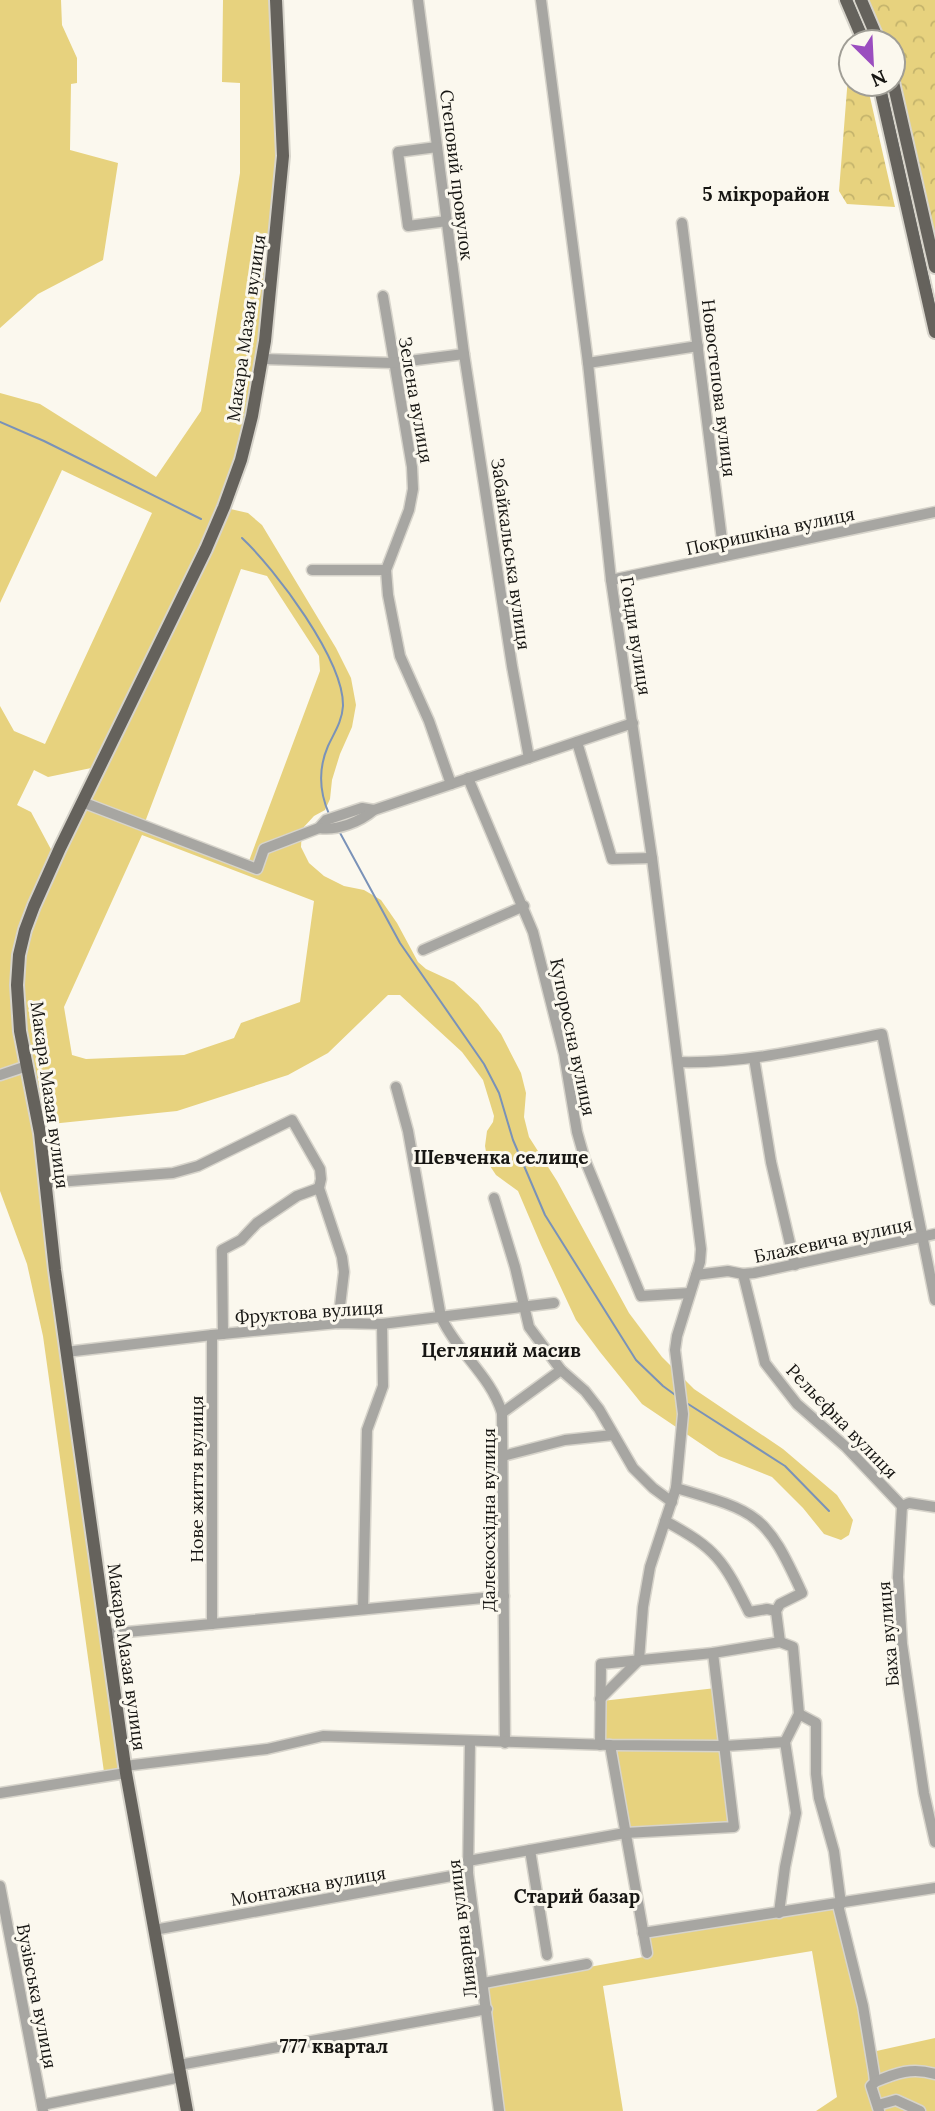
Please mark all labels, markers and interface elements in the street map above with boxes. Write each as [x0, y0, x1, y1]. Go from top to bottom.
north arrow [837, 28, 907, 98]
text: N [867, 65, 891, 93]
street label: Степовий провулок [435, 88, 479, 262]
district label: 5 мікрорайон [702, 182, 830, 206]
street label: Макара Мазая вулиця [221, 233, 271, 423]
street label: Новостепова вулиця [697, 298, 741, 478]
street label: Зелена вулиця [394, 335, 438, 465]
street label: Забайкальська вулиця [486, 457, 536, 651]
street label: Покришкіна вулиця [683, 502, 857, 560]
street label: Гонди вулиця [615, 575, 657, 697]
street label: Купоросна вулиця [545, 956, 601, 1118]
street label: Макара Мазая вулиця [25, 1000, 75, 1190]
district label: Шевченка селище [413, 1145, 589, 1169]
street label: Блажевича вулиця [752, 1212, 914, 1268]
street label: Фруктова вулиця [234, 1295, 384, 1329]
district label: Цегляний масив [421, 1338, 581, 1362]
street label: Рельєфна вулиця [781, 1359, 903, 1483]
street label: Нове життя вулиця [185, 1395, 208, 1563]
street label: Далекосхідна вулиця [477, 1428, 500, 1612]
street label: Макара Мазая вулиця [102, 1562, 152, 1752]
street label: Баха вулиця [872, 1580, 904, 1688]
street label: Ливарна вулиця [442, 1858, 482, 2000]
street label: Монтажна вулиця [229, 1861, 387, 1911]
district label: Старий базар [514, 1884, 640, 1908]
street label: Вузівська вулиця [12, 1921, 62, 2071]
district label: 777 квартал [280, 2034, 388, 2058]

